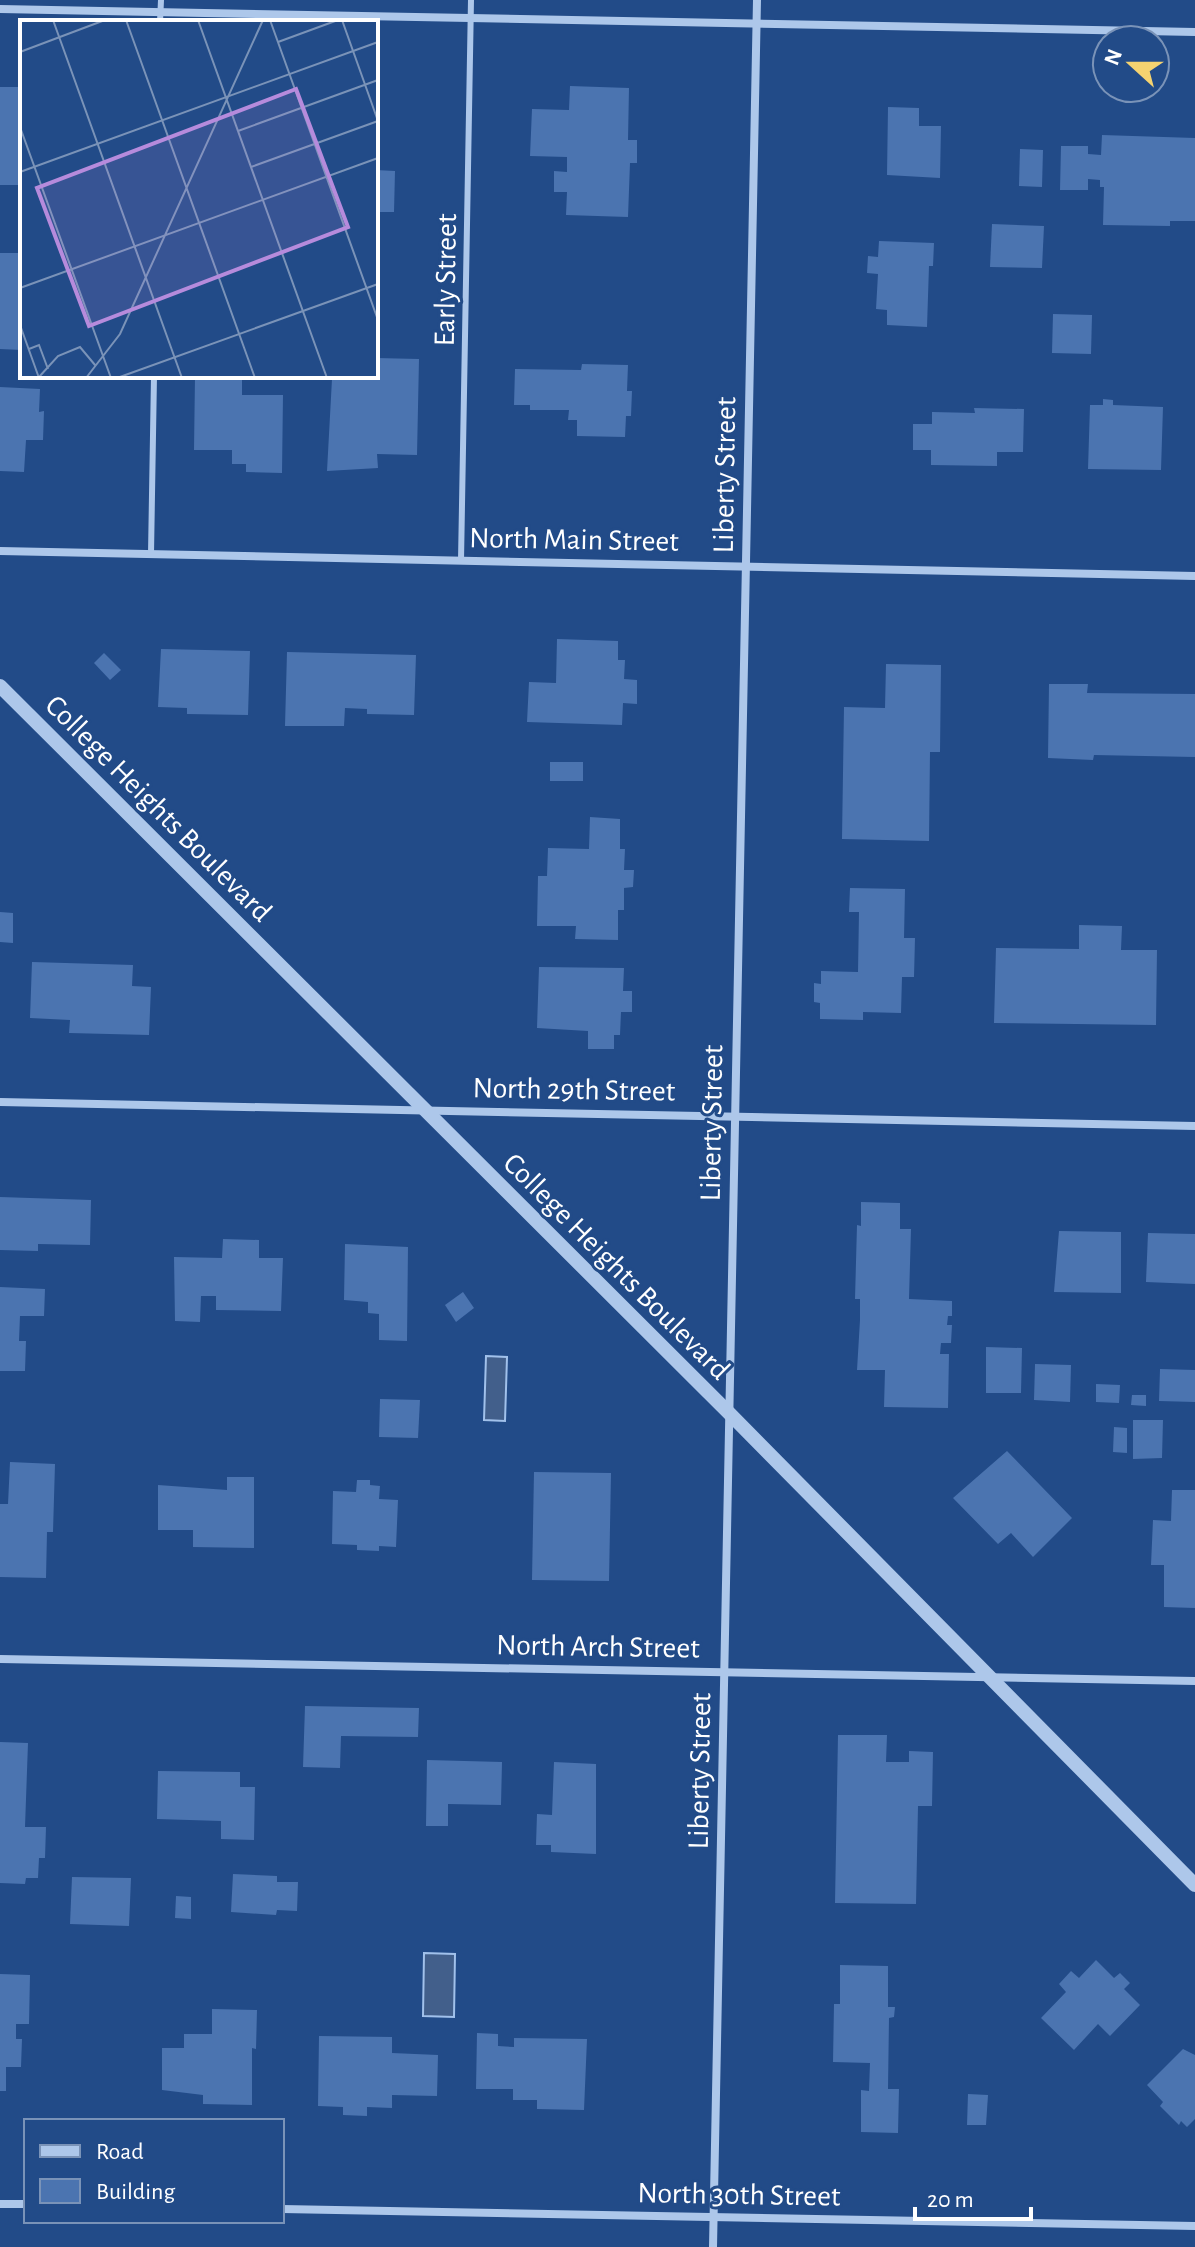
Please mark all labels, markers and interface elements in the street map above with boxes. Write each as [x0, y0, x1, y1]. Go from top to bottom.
inset map [20, 20, 378, 378]
north arrow [1091, 24, 1171, 104]
text: N [1100, 46, 1126, 68]
street label: Early Street [430, 213, 462, 347]
street label: Liberty Street [709, 396, 741, 554]
street label: North Main Street [469, 523, 679, 557]
street label: College Heights Boulevard [39, 690, 277, 928]
street label: Liberty Street [696, 1044, 728, 1202]
street label: North 29th Street [472, 1073, 676, 1107]
street label: College Heights Boulevard [497, 1148, 735, 1386]
street label: North Arch Street [496, 1630, 700, 1664]
street label: Liberty Street [684, 1692, 716, 1850]
legend [24, 2119, 284, 2223]
text: Road [96, 2140, 144, 2164]
scale bar [915, 2171, 1031, 2221]
street label: North 30th Street [637, 2178, 841, 2212]
text: Building [96, 2180, 175, 2204]
text: 20 m [927, 2188, 974, 2212]

